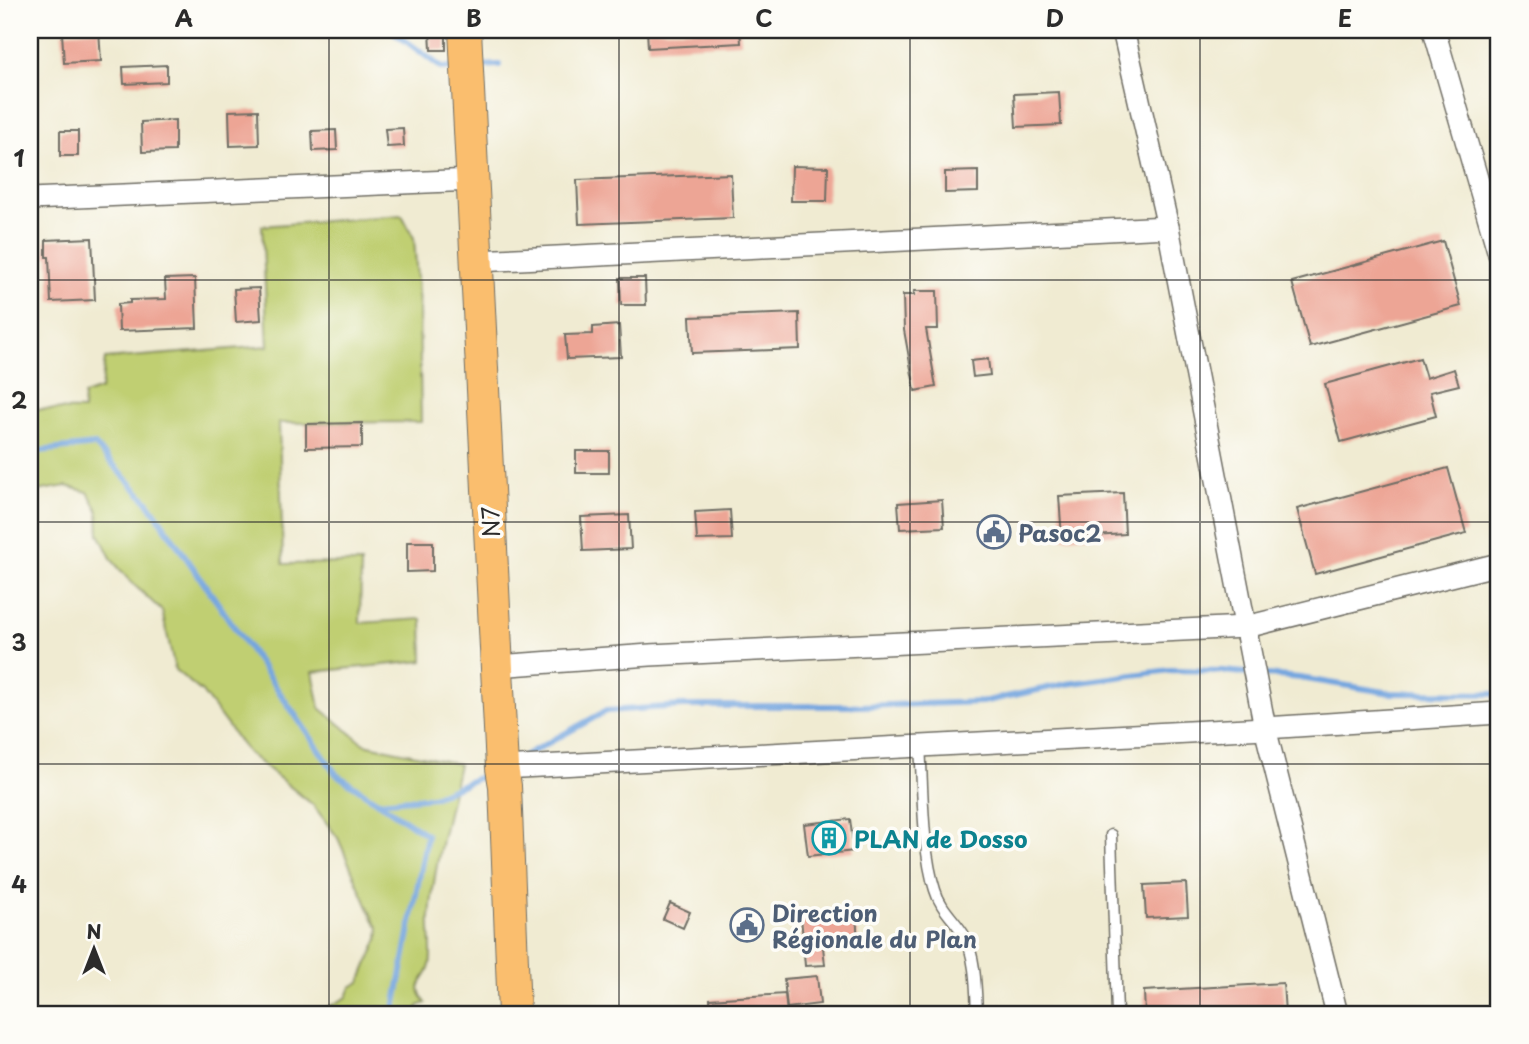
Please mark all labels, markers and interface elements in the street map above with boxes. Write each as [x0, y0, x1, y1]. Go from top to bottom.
text: A [175, 0, 193, 35]
text: B [466, 0, 482, 35]
text: C [755, 0, 773, 35]
text: D [1046, 0, 1064, 35]
text: E [1338, 0, 1352, 35]
text: 1 [14, 140, 25, 175]
text: 2 [11, 382, 27, 417]
street label: N7 [472, 506, 508, 538]
public building icon: Pasoc2 [975, 513, 1013, 551]
place label: Pasoc2 [1018, 515, 1101, 550]
text: 3 [11, 624, 27, 659]
building icon: PLAN de Dosso [810, 819, 848, 857]
place label: PLAN de Dosso [854, 821, 1028, 856]
text: 4 [11, 866, 27, 901]
place label: Direction Régionale du Plan [772, 895, 977, 956]
public building icon: Direction Régionale du Plan [728, 906, 766, 944]
north arrow [60, 914, 130, 984]
text: N [86, 917, 102, 945]

